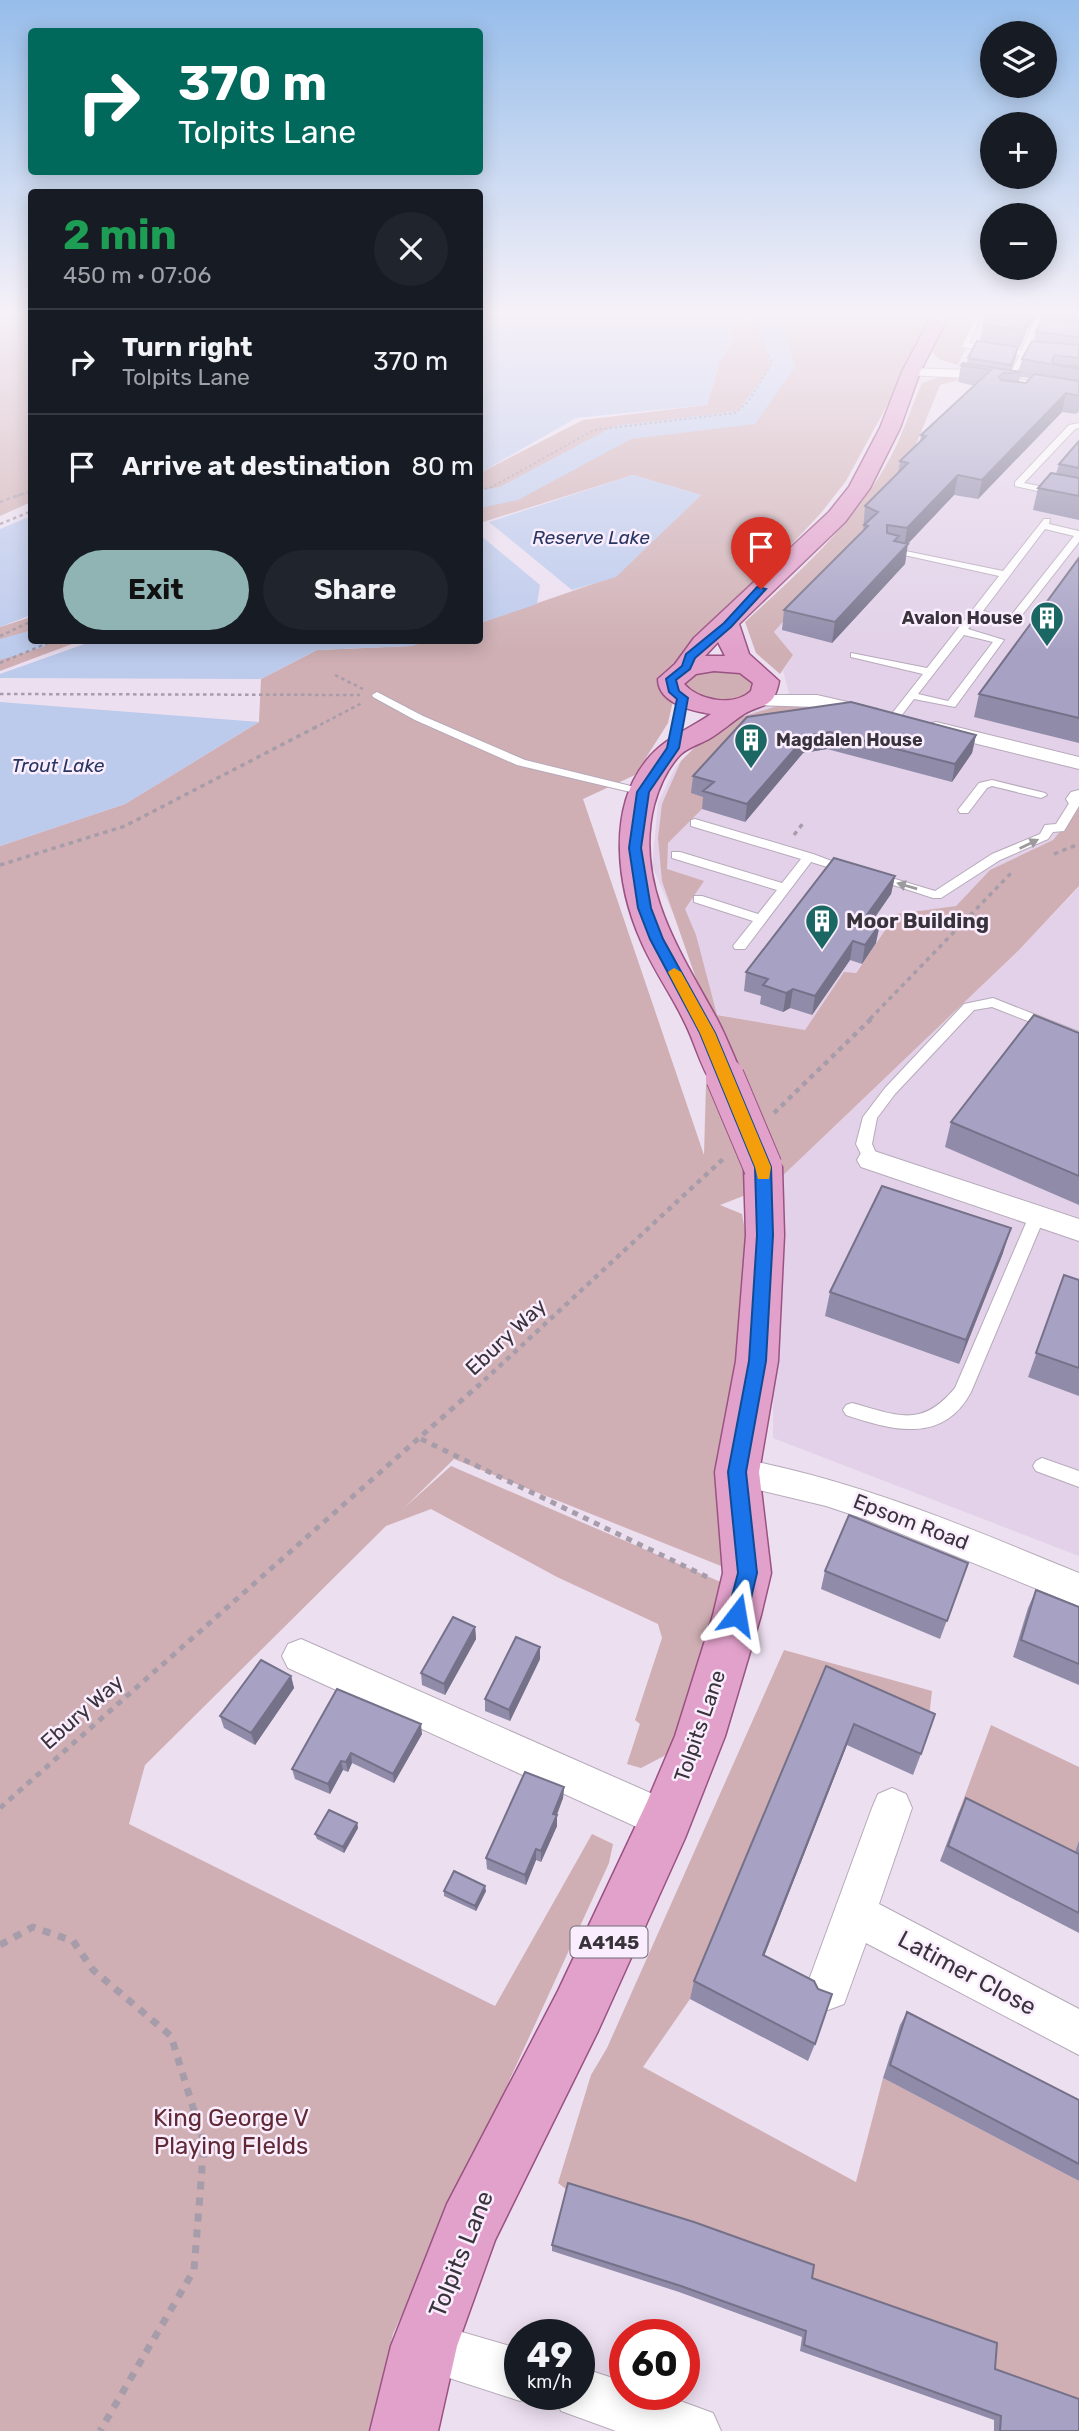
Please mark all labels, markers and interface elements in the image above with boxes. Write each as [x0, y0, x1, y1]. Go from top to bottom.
map controls [980, 21, 1057, 280]
button: layers [980, 21, 1057, 98]
text: 370 m [178, 54, 327, 112]
icon: right [63, 56, 154, 147]
button: + [980, 112, 1057, 189]
text: Tolpits Lane [178, 113, 356, 151]
button: − [980, 203, 1057, 280]
text: 2 min [63, 210, 177, 260]
button: close [374, 212, 448, 286]
text: 450 m · 07:06 [63, 261, 211, 289]
text: Turn right [122, 332, 252, 363]
icon: right [63, 343, 101, 381]
text: 370 m [373, 346, 448, 377]
text: Tolpits Lane [122, 363, 250, 391]
icon: arrive [63, 448, 101, 486]
text: Arrive at destination [122, 451, 390, 482]
text: 80 m [411, 451, 474, 482]
pin [731, 517, 791, 589]
water label: Reserve Lake [532, 526, 650, 549]
icon: arrive [742, 528, 780, 566]
button: Exit [63, 550, 249, 630]
button: Share [263, 550, 448, 630]
building icon: Avalon House [1028, 599, 1066, 648]
place label: Avalon House [902, 607, 1023, 629]
building icon: Magdalen House [732, 721, 770, 770]
place label: Magdalen House [776, 729, 923, 751]
water label: Trout Lake [12, 754, 105, 777]
one-way arrow [1019, 838, 1039, 849]
one-way arrow [897, 881, 918, 891]
building icon: Moor Building [803, 902, 841, 951]
place label: Moor Building [846, 908, 989, 933]
street label: Ebury Way [460, 1293, 551, 1380]
street label: Epsom Road [850, 1488, 972, 1555]
position arrow [700, 1578, 774, 1652]
street label: Tolpits Lane [669, 1667, 730, 1785]
street label: Ebury Way [35, 1669, 128, 1754]
street label: Latimer Close [893, 1925, 1041, 2021]
road number: A4145 [570, 1926, 648, 1958]
park label: King George V Playing FIelds [153, 2104, 309, 2160]
street label: Tolpits Lane [423, 2187, 499, 2321]
speed limit sign: 60 [609, 2319, 700, 2410]
text: 49 [526, 2334, 573, 2376]
text: km/h [527, 2371, 572, 2393]

